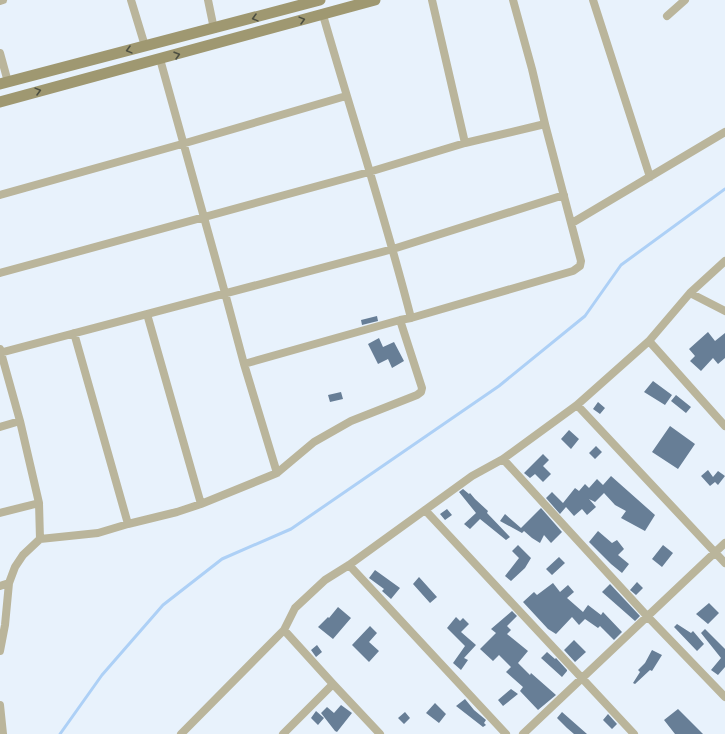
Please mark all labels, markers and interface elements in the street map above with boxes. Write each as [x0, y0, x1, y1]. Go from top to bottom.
one-way arrow [252, 13, 259, 22]
one-way arrow [299, 17, 305, 25]
one-way arrow [126, 45, 133, 54]
one-way arrow [174, 51, 180, 59]
one-way arrow [34, 87, 41, 96]

